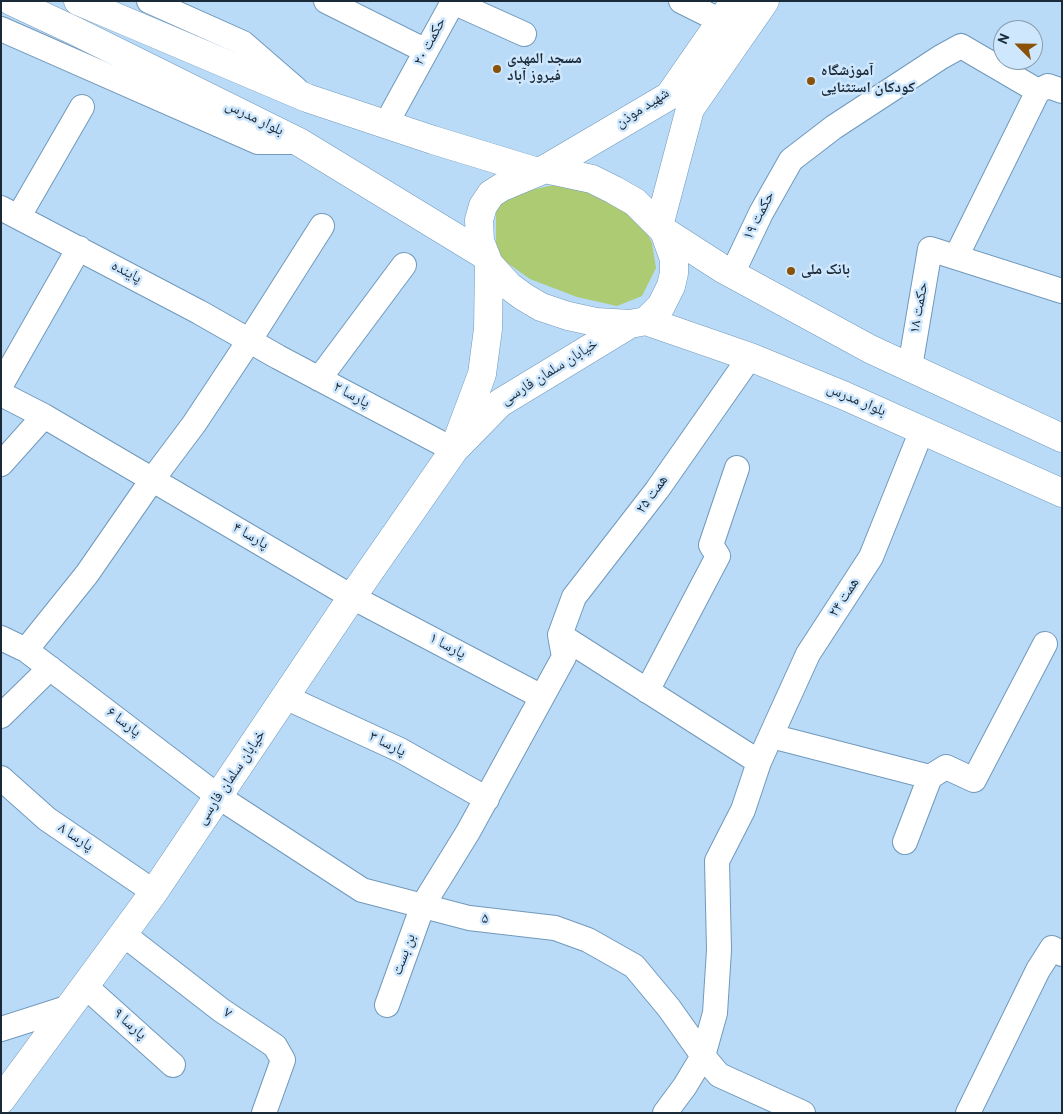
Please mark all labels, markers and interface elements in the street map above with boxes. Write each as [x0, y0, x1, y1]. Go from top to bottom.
street label: حکمت ۲۰ [411, 15, 451, 69]
north arrow [993, 20, 1043, 70]
text: N [995, 31, 1014, 47]
place label: مسجد المهدی فیروز آباد [507, 51, 582, 86]
marker: مسجد المهدی فیروز آباد [491, 63, 503, 75]
place label: آموزشگاه کودکان استثنایی [821, 63, 915, 98]
marker: آموزشگاه کودکان استثنایی [805, 75, 817, 87]
street label: شهید موذن [613, 85, 673, 133]
street label: بلوار مدرس [222, 97, 286, 141]
street label: حکمت ۱۹ [740, 189, 780, 243]
street label: پاینده [108, 258, 144, 288]
place label: بانک ملی [801, 262, 850, 280]
marker: بانک ملی [785, 265, 797, 277]
street label: حکمت ۱۸ [907, 281, 933, 335]
street label: خیابان سلمان فارسی [498, 336, 602, 410]
street label: پارسا ۲ [330, 379, 372, 413]
street label: بلوار مدرس [824, 380, 888, 422]
street label: همت ۲۵ [633, 472, 673, 518]
street label: پارسا ۴ [229, 520, 271, 554]
street label: همت ۲۴ [826, 575, 864, 621]
street label: پارسا ۱ [426, 630, 468, 664]
street label: پارسا ۶ [102, 704, 144, 742]
street label: خیابان سلمان فارسی [194, 727, 270, 829]
street label: پارسا ۳ [366, 728, 408, 762]
street label: پارسا ۸ [54, 820, 96, 856]
street label: ۵ [481, 911, 489, 929]
street label: بن بست [389, 932, 421, 978]
street label: پارسا ۹ [109, 1005, 149, 1045]
street label: ۷ [219, 1005, 235, 1023]

